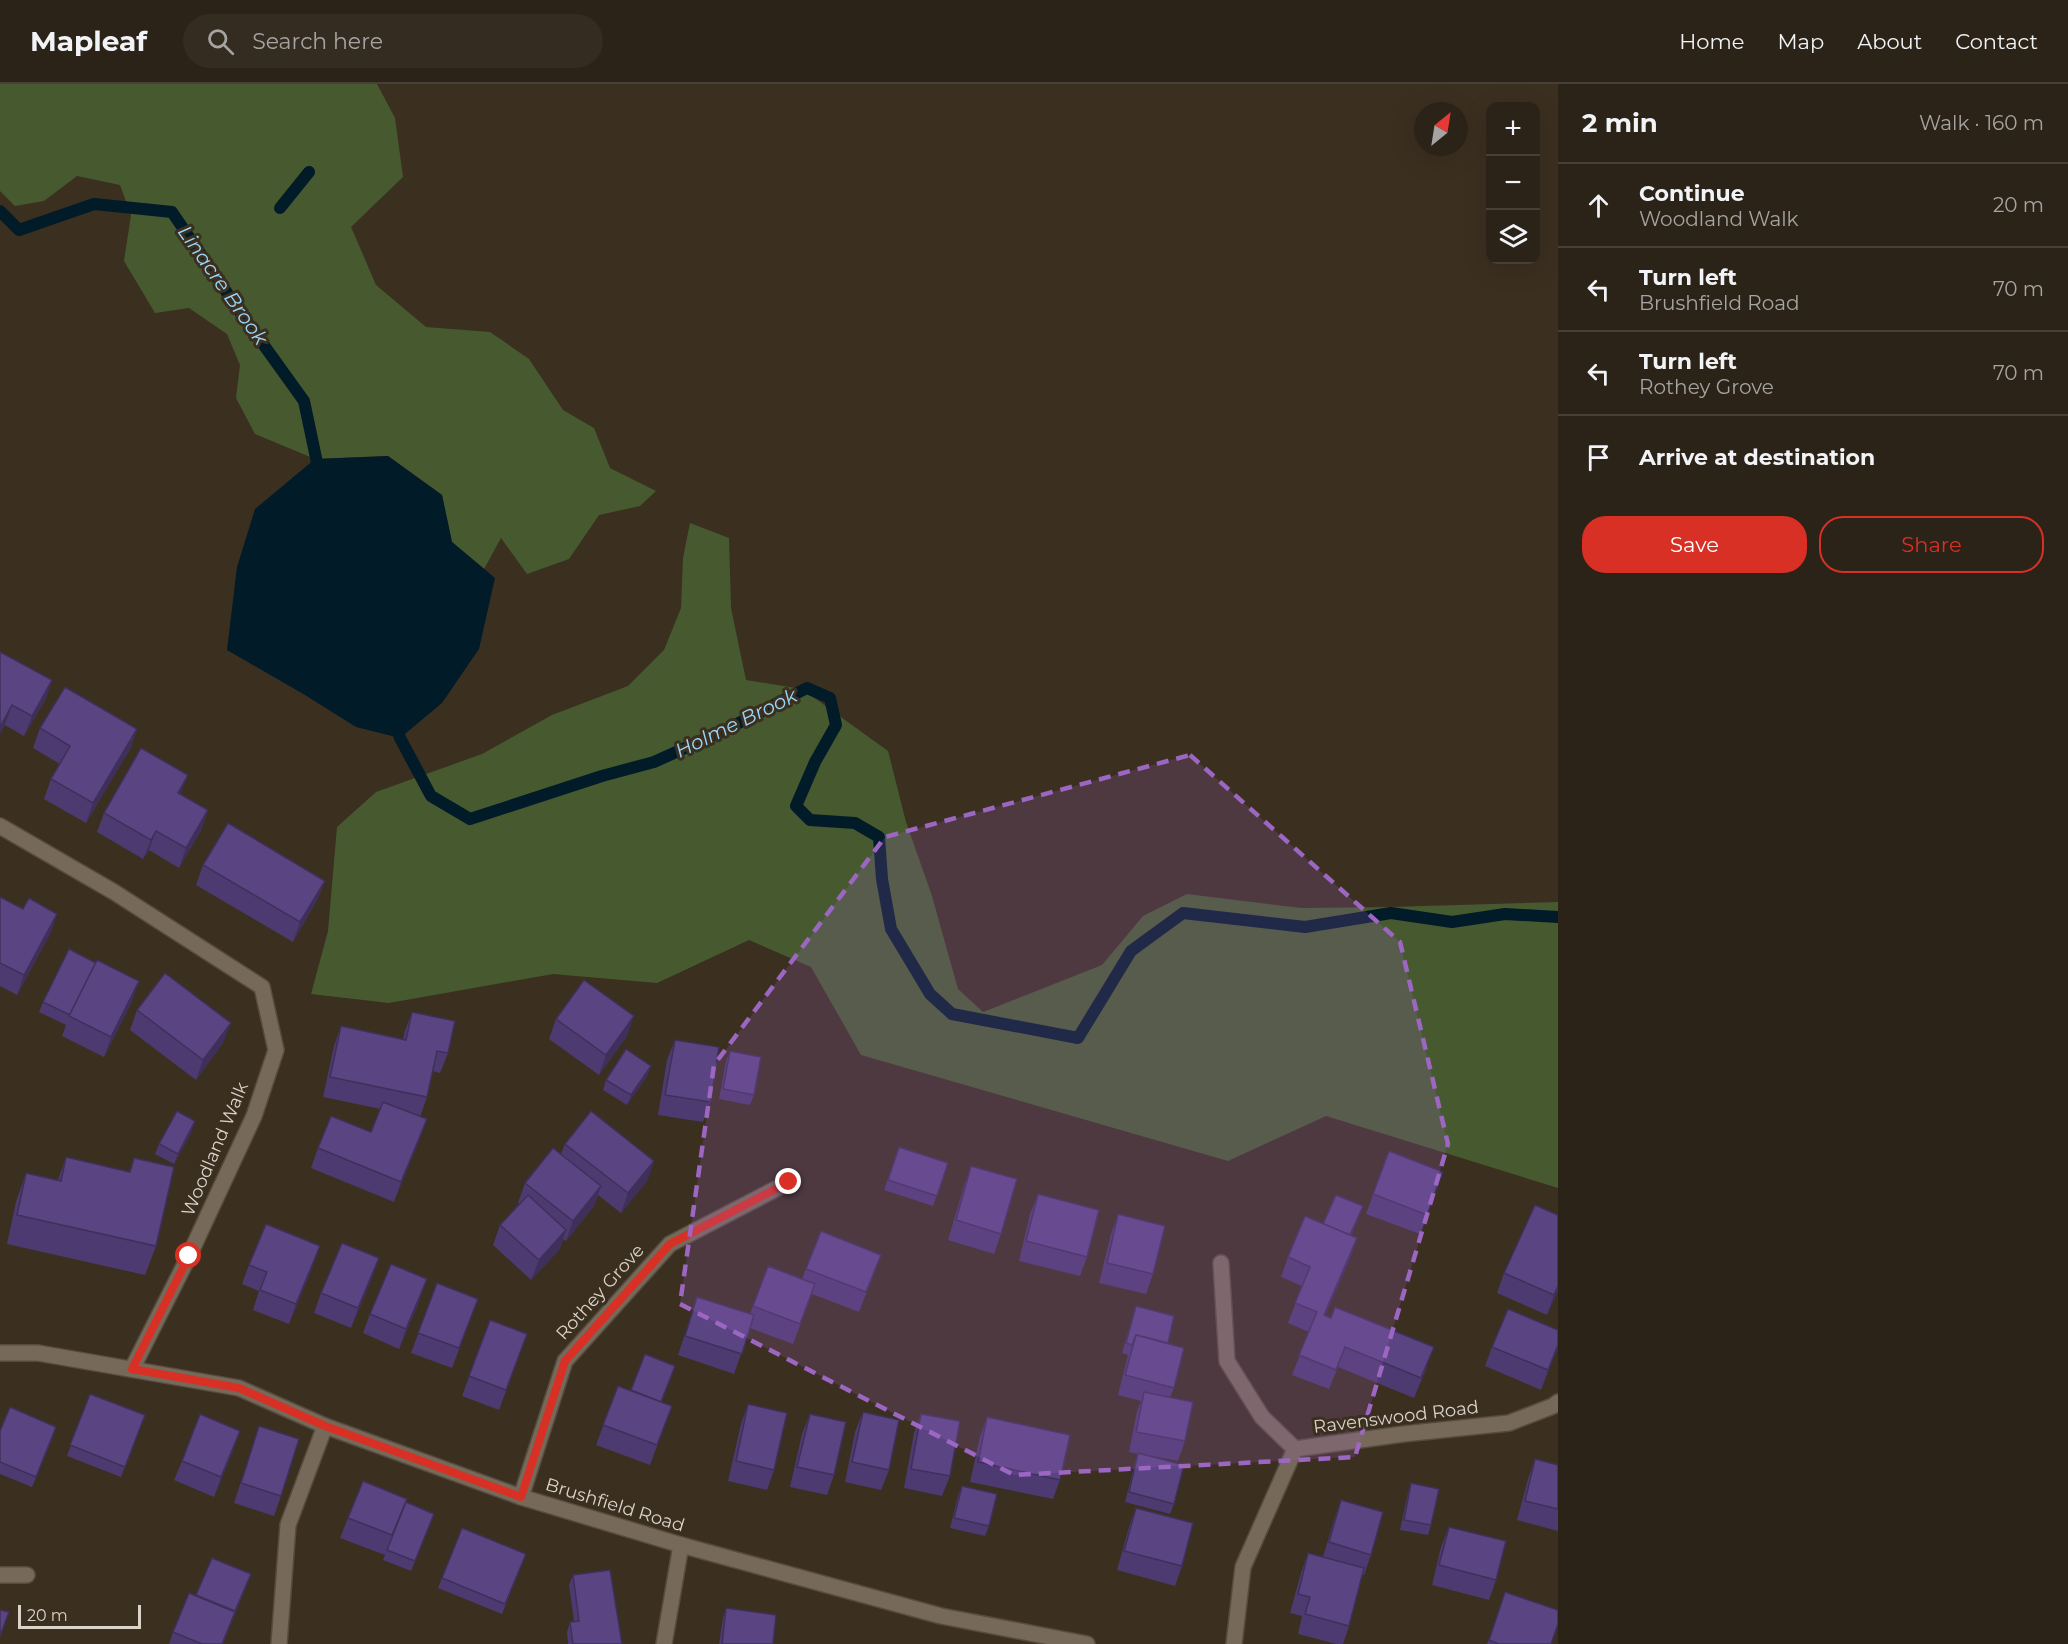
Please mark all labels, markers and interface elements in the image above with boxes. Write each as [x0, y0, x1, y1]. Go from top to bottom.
search box [183, 14, 603, 68]
text: Mapleaf [30, 24, 147, 58]
icon: search [204, 25, 237, 58]
text: Search here [252, 28, 383, 55]
text: Home [1679, 29, 1744, 54]
text: Map [1777, 29, 1824, 54]
text: About [1857, 29, 1922, 54]
text: Contact [1955, 29, 2038, 54]
north arrow [1414, 102, 1468, 156]
map controls [1486, 102, 1540, 264]
button: + [1486, 102, 1540, 156]
text: 2 min [1582, 107, 1658, 139]
text: Walk · 160 m [1919, 111, 2044, 135]
button: − [1486, 156, 1540, 210]
text: Continue [1639, 180, 1745, 207]
icon: ahead [1582, 189, 1615, 222]
text: 20 m [1993, 193, 2044, 217]
text: Woodland Walk [1639, 207, 1799, 231]
button: layers [1486, 210, 1540, 264]
water label: Linacre Brook [173, 221, 274, 350]
text: Turn left [1639, 264, 1737, 291]
icon: left [1582, 273, 1615, 306]
text: 70 m [1993, 277, 2044, 301]
text: Brushfield Road [1639, 291, 1800, 315]
text: Turn left [1639, 348, 1737, 375]
icon: left [1582, 357, 1615, 390]
text: 70 m [1993, 361, 2044, 385]
text: Rothey Grove [1639, 375, 1774, 399]
icon: arrive [1582, 441, 1615, 474]
text: Arrive at destination [1639, 444, 1875, 471]
button: Save [1582, 516, 1807, 573]
button: Share [1819, 516, 2044, 573]
water label: Holme Brook [671, 683, 802, 763]
street label: Woodland Walk [177, 1078, 253, 1219]
route end [775, 1168, 801, 1194]
street label: Rothey Grove [551, 1239, 649, 1344]
route start [175, 1242, 201, 1268]
street label: Ravenswood Road [1312, 1396, 1480, 1438]
street label: Brushfield Road [543, 1473, 687, 1537]
scale bar [18, 1602, 141, 1630]
text: 20 m [27, 1606, 68, 1625]

